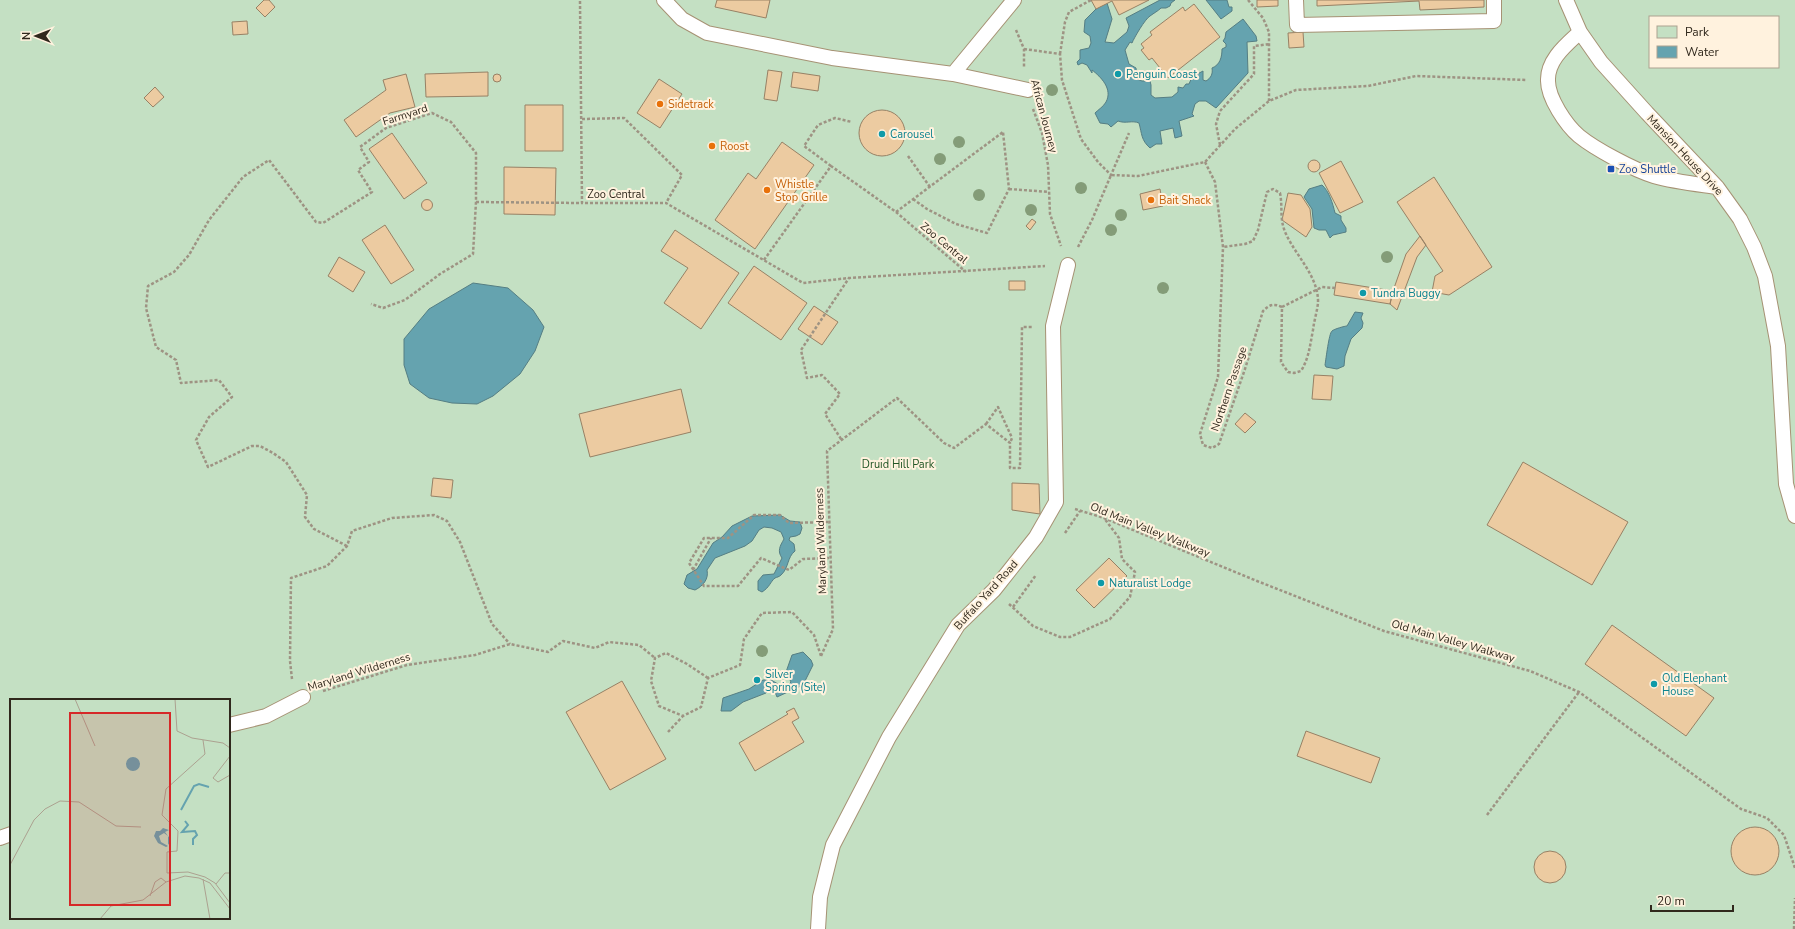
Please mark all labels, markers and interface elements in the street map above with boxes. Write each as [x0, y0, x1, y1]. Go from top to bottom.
north arrow [16, 16, 56, 56]
legend [1649, 16, 1779, 68]
text: Park [1685, 24, 1710, 40]
text: N [19, 32, 34, 40]
text: Water [1685, 44, 1719, 60]
place label: Penguin Coast [1126, 67, 1197, 82]
marker: Penguin Coast [1113, 69, 1123, 79]
street label: African Journey [1027, 78, 1061, 155]
place label: Sidetrack [668, 97, 714, 112]
marker: Sidetrack [655, 99, 665, 109]
street label: Farmyard [381, 101, 429, 129]
street label: Mansion House Drive [1644, 111, 1726, 199]
place label: Carousel [890, 127, 934, 142]
marker: Carousel [877, 129, 887, 139]
place label: Roost [720, 139, 749, 154]
marker: Roost [707, 141, 717, 151]
place label: Zoo Shuttle [1619, 162, 1676, 177]
marker: Zoo Shuttle [1606, 164, 1616, 174]
place label: Whistle Stop Grille [775, 177, 828, 205]
marker: Whistle Stop Grille [762, 185, 772, 195]
street label: Zoo Central [587, 187, 645, 202]
place label: Bait Shack [1159, 193, 1211, 208]
marker: Bait Shack [1146, 195, 1156, 205]
street label: Zoo Central [917, 219, 971, 268]
place label: Tundra Buggy [1371, 286, 1441, 301]
marker: Tundra Buggy [1358, 288, 1368, 298]
street label: Northern Passage [1207, 344, 1251, 433]
park label: Druid Hill Park [862, 457, 935, 472]
street label: Maryland Wilderness [812, 488, 830, 594]
street label: Old Main Valley Walkway [1088, 499, 1212, 561]
street label: Buffalo Yard Road [951, 557, 1021, 633]
place label: Naturalist Lodge [1109, 576, 1191, 591]
marker: Naturalist Lodge [1096, 578, 1106, 588]
street label: Old Main Valley Walkway [1390, 616, 1517, 666]
street label: Maryland Wilderness [306, 649, 412, 695]
place label: Silver Spring (Site) [765, 667, 826, 695]
place label: Old Elephant House [1662, 671, 1727, 699]
marker: Silver Spring (Site) [752, 675, 762, 685]
marker: Old Elephant House [1649, 679, 1659, 689]
inset map [10, 699, 230, 919]
scale bar [1651, 887, 1733, 913]
text: 20 m [1657, 893, 1685, 909]

